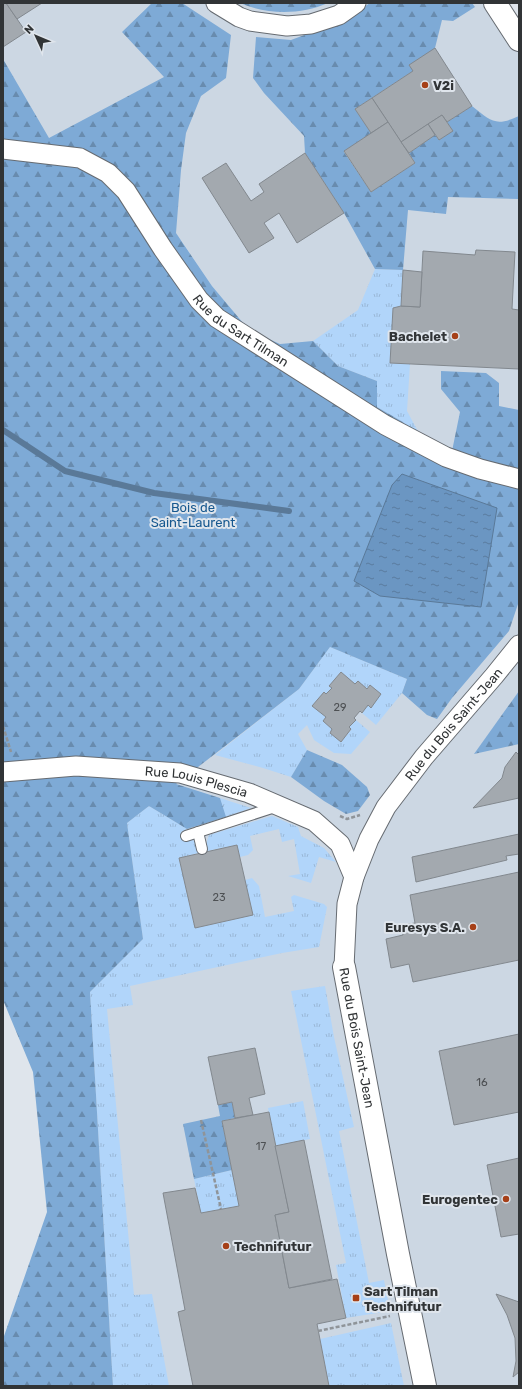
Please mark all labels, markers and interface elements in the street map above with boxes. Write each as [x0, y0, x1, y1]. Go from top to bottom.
north arrow [16, 16, 56, 56]
text: N [22, 22, 37, 37]
place label: V2i [433, 78, 454, 93]
marker: V2i [420, 80, 430, 90]
street label: Rue du Sart Tilman [190, 292, 291, 370]
place label: Bachelet [389, 329, 447, 344]
marker: Bachelet [450, 331, 460, 341]
park label: Bois de Saint-Laurent [151, 500, 235, 530]
street label: Rue du Bois Saint-Jean [402, 665, 506, 783]
house number: 29 [334, 701, 346, 714]
street label: Rue Louis Plescia [144, 764, 249, 800]
house number: 23 [212, 891, 226, 904]
place label: Euresys S.A. [385, 920, 465, 935]
marker: Euresys S.A. [468, 922, 478, 932]
street label: Rue du Bois Saint-Jean [336, 966, 377, 1109]
house number: 16 [476, 1076, 488, 1089]
house number: 17 [256, 1140, 267, 1153]
place label: Eurogentec [422, 1192, 498, 1207]
marker: Eurogentec [501, 1194, 511, 1204]
place label: Technifutur [234, 1239, 311, 1254]
marker: Technifutur [221, 1241, 231, 1251]
place label: Sart Tilman Technifutur [364, 1284, 441, 1314]
marker: Sart Tilman Technifutur [351, 1293, 361, 1303]

